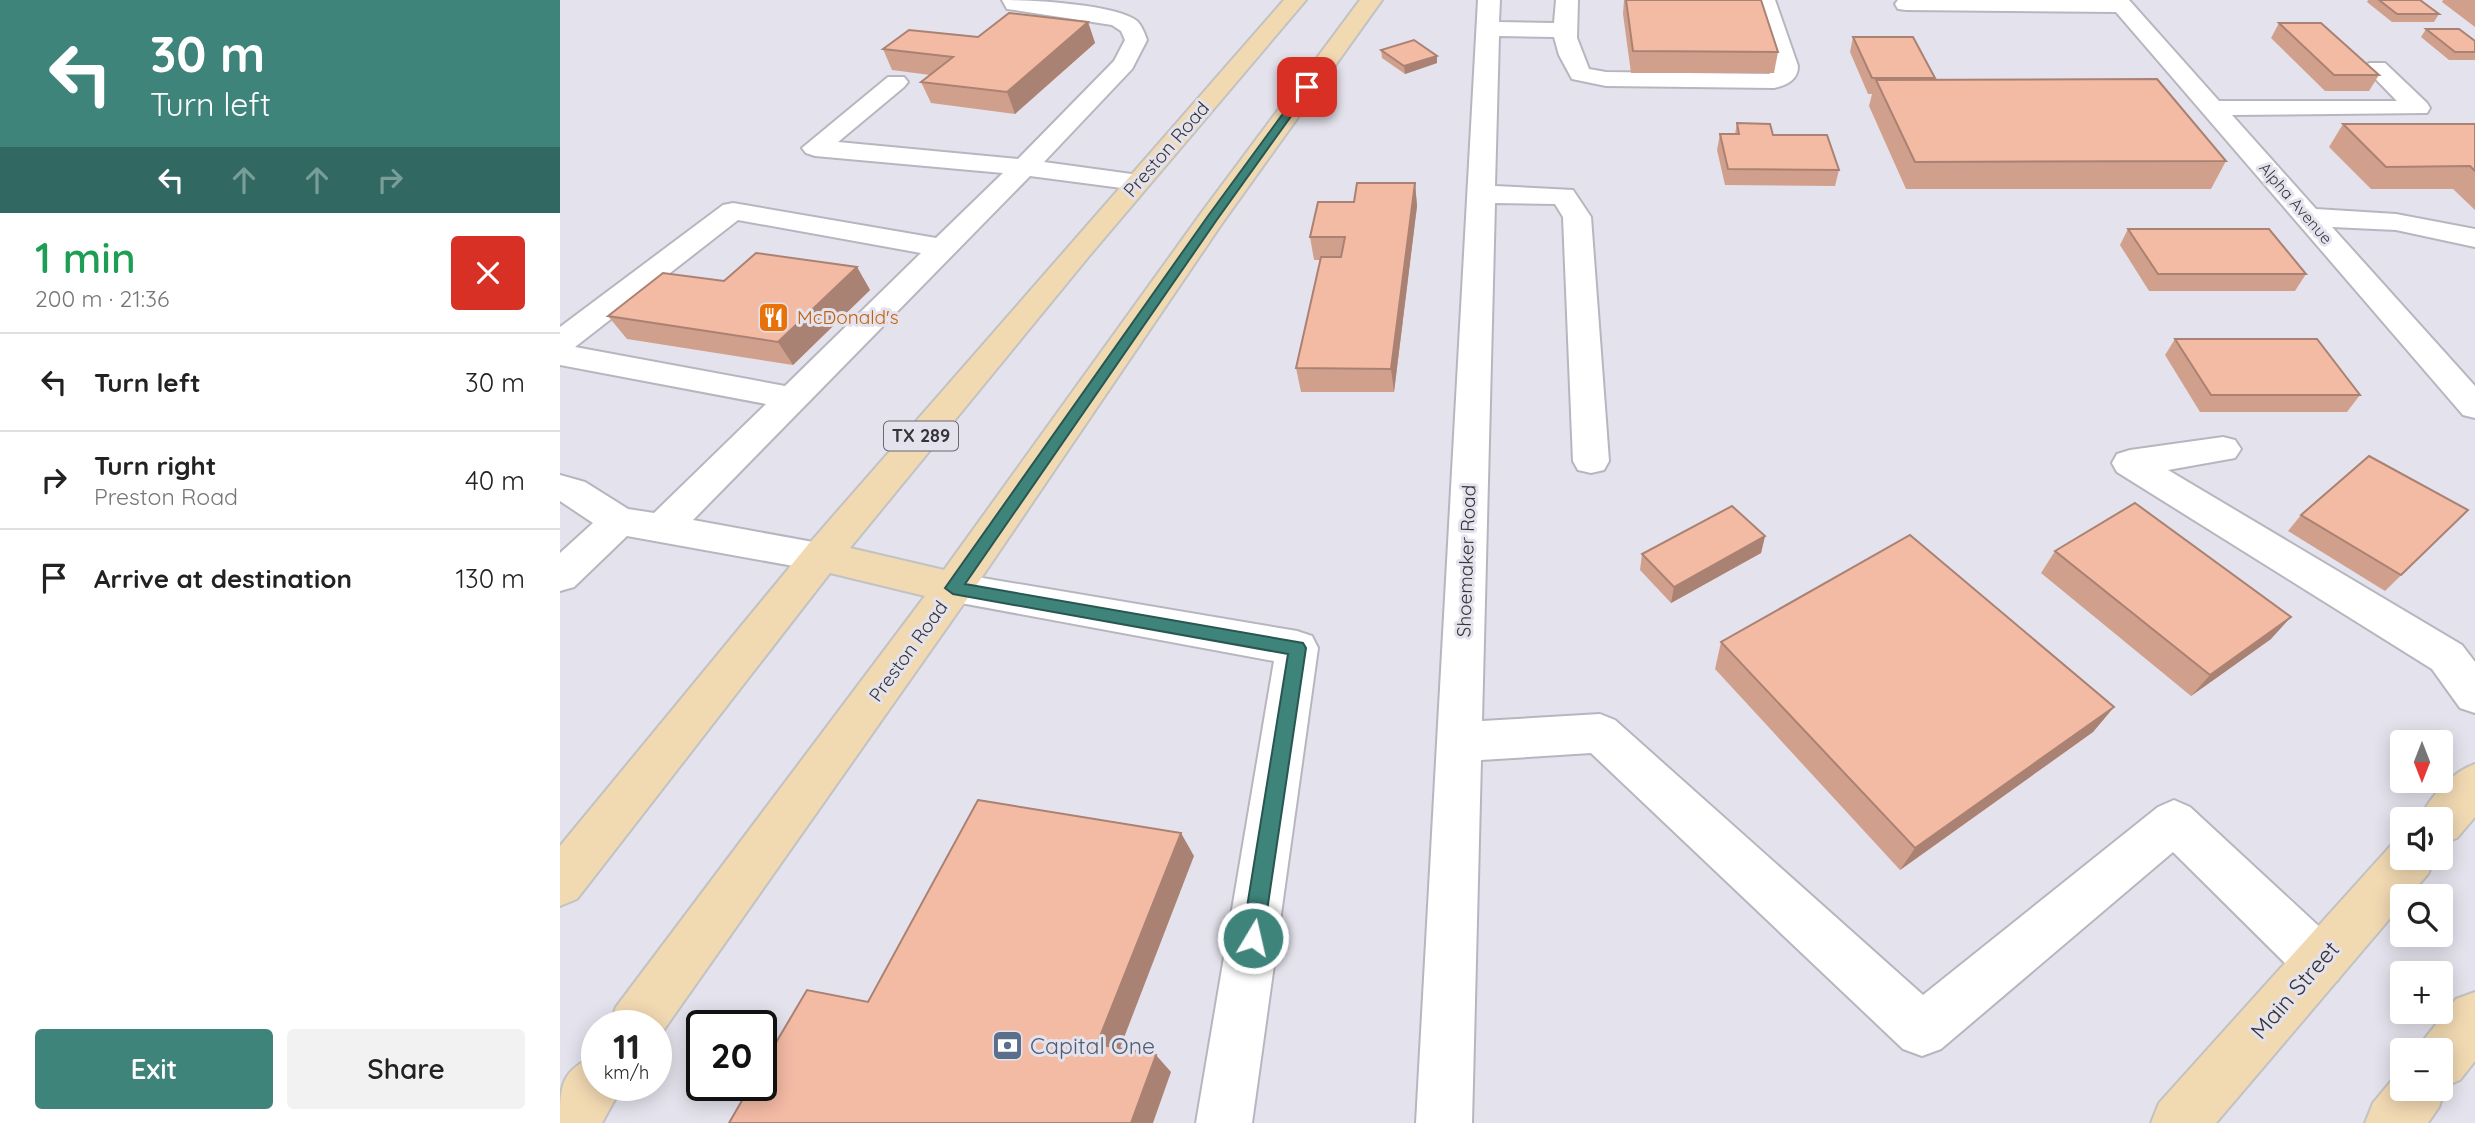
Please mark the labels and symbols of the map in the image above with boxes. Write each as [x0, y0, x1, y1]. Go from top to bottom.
pin [1277, 57, 1337, 117]
street label: Preston Road [1118, 96, 1214, 202]
street label: Alpha Avenue [2255, 158, 2337, 248]
restaurant icon: McDonald's [757, 300, 791, 334]
place label: McDonald's [797, 305, 899, 329]
road number: TX 289 [884, 422, 958, 450]
street label: Shoemaker Road [1451, 484, 1481, 638]
street label: Preston Road [863, 596, 953, 706]
north arrow [2390, 730, 2454, 793]
position arrow [1216, 901, 1290, 975]
street label: Main Street [2244, 935, 2345, 1045]
speed limit sign: 20 [686, 1010, 777, 1101]
bank icon: Capital One [990, 1029, 1024, 1063]
place label: Capital One [1030, 1031, 1155, 1060]

